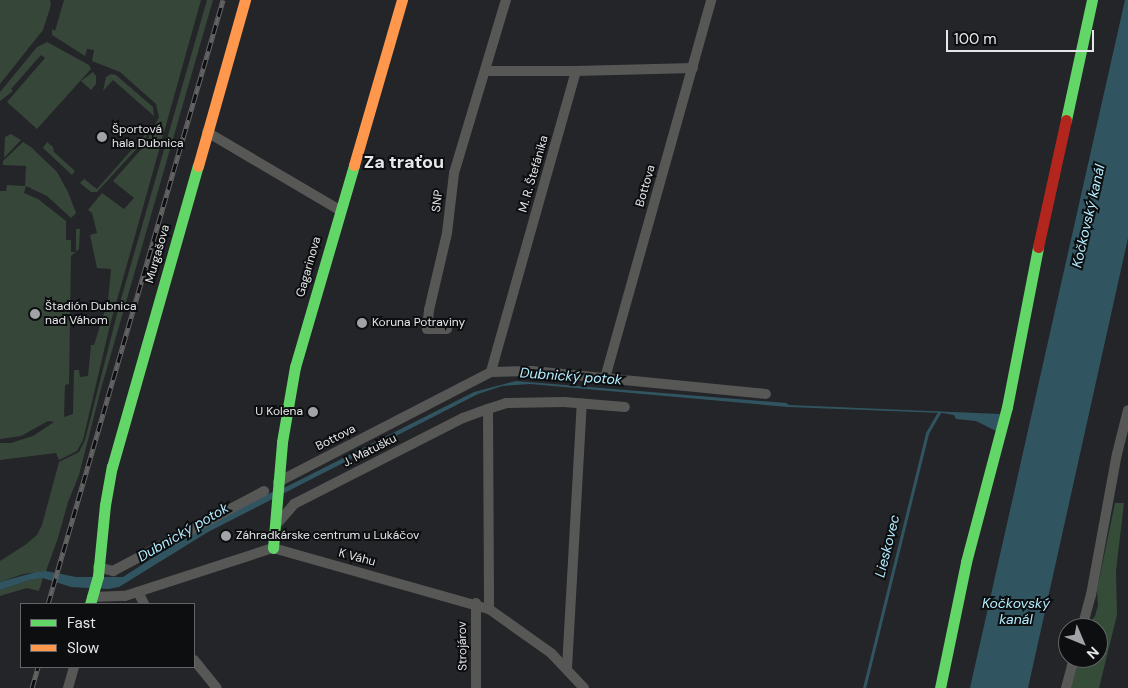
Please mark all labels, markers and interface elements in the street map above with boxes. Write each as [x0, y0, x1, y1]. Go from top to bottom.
scale bar [948, 20, 1096, 52]
text: 100 m [954, 29, 997, 49]
place label: Športová hala Dubnica [112, 123, 184, 151]
marker: Športová hala Dubnica [96, 131, 108, 143]
street label: M. R. Štefánika [516, 134, 552, 214]
district label: Za traťou [364, 151, 444, 173]
street label: Bottova [633, 163, 659, 209]
water label: Kočkovský kanál [1068, 163, 1108, 269]
street label: SNP [430, 189, 446, 213]
street label: Murgašova [143, 223, 173, 285]
street label: Gagarinova [293, 235, 325, 299]
place label: Štadión Dubnica nad Váhom [45, 300, 137, 328]
marker: Štadión Dubnica nad Váhom [29, 308, 41, 320]
place label: Koruna Potraviny [372, 316, 465, 330]
marker: Koruna Potraviny [356, 317, 368, 329]
water label: Dubnický potok [519, 364, 623, 388]
place label: U Kolena [255, 405, 303, 419]
marker: U Kolena [307, 406, 319, 418]
street label: Bottova [314, 422, 358, 454]
street label: J. Matušku [341, 431, 399, 471]
water label: Dubnický potok [134, 499, 232, 565]
water label: Lieskovec [871, 513, 903, 579]
place label: Záhradkárske centrum u Lukáčov [236, 529, 419, 543]
marker: Záhradkárske centrum u Lukáčov [220, 530, 232, 542]
street label: K Váhu [337, 546, 377, 570]
water label: Kočkovský kanál [982, 595, 1050, 628]
legend [20, 603, 195, 668]
text: Fast [67, 613, 96, 633]
north arrow [1058, 618, 1108, 668]
street label: Strojárov [455, 621, 471, 671]
text: Slow [67, 638, 99, 658]
text: N [1083, 643, 1103, 663]

